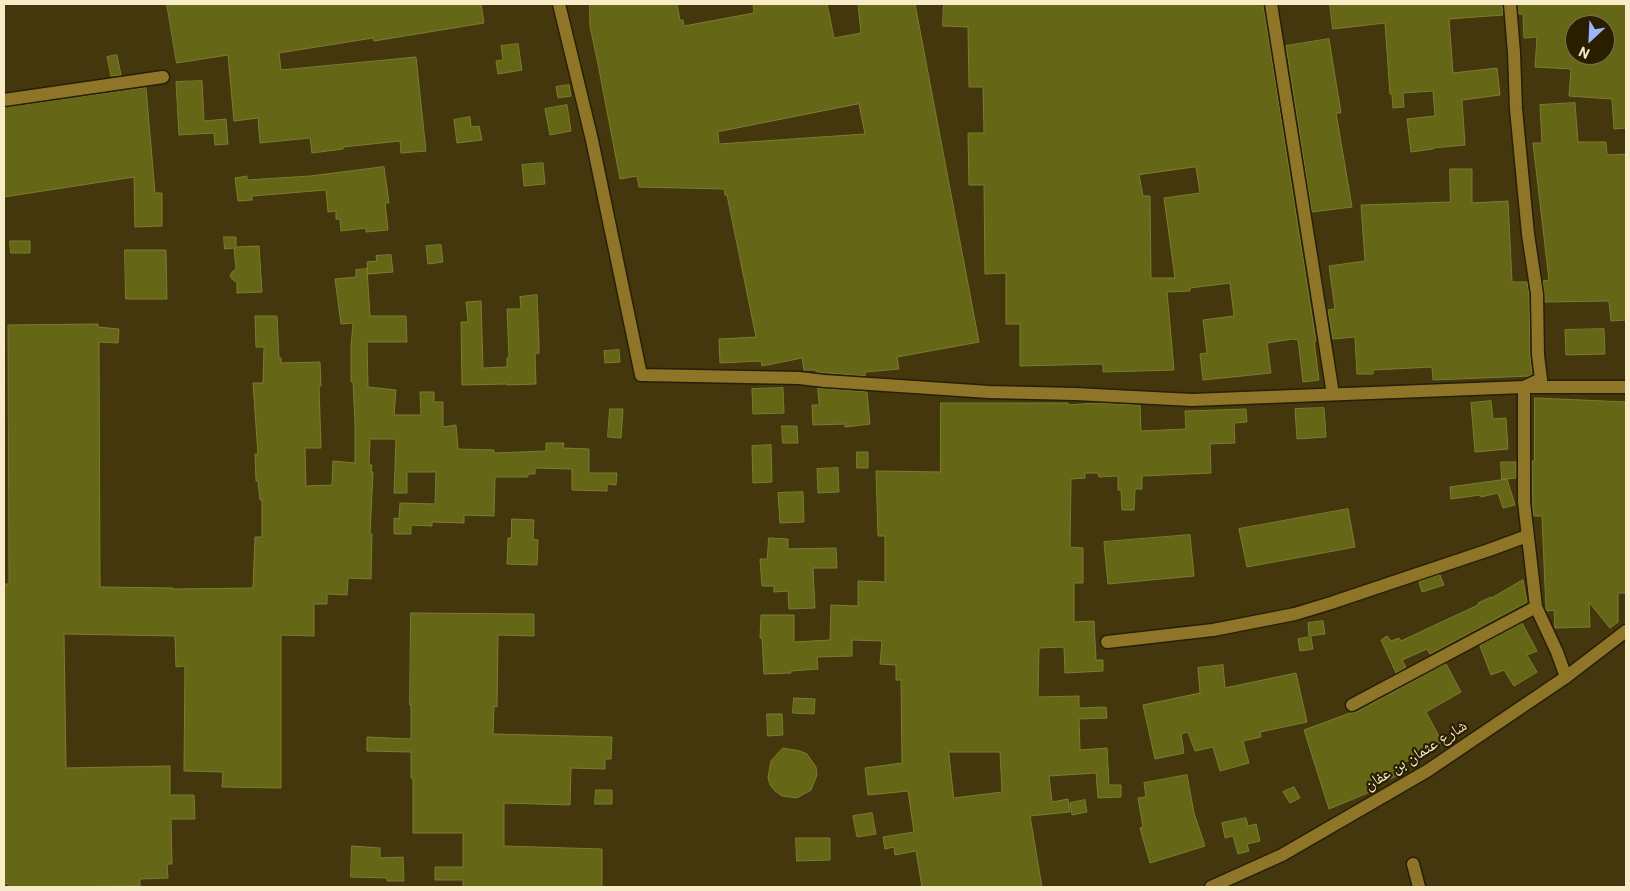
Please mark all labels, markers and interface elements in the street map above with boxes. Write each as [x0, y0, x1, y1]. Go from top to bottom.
north arrow [1565, 15, 1615, 65]
text: N [1576, 43, 1592, 62]
street label: شارع عثمان بن عفان [1361, 717, 1471, 795]

